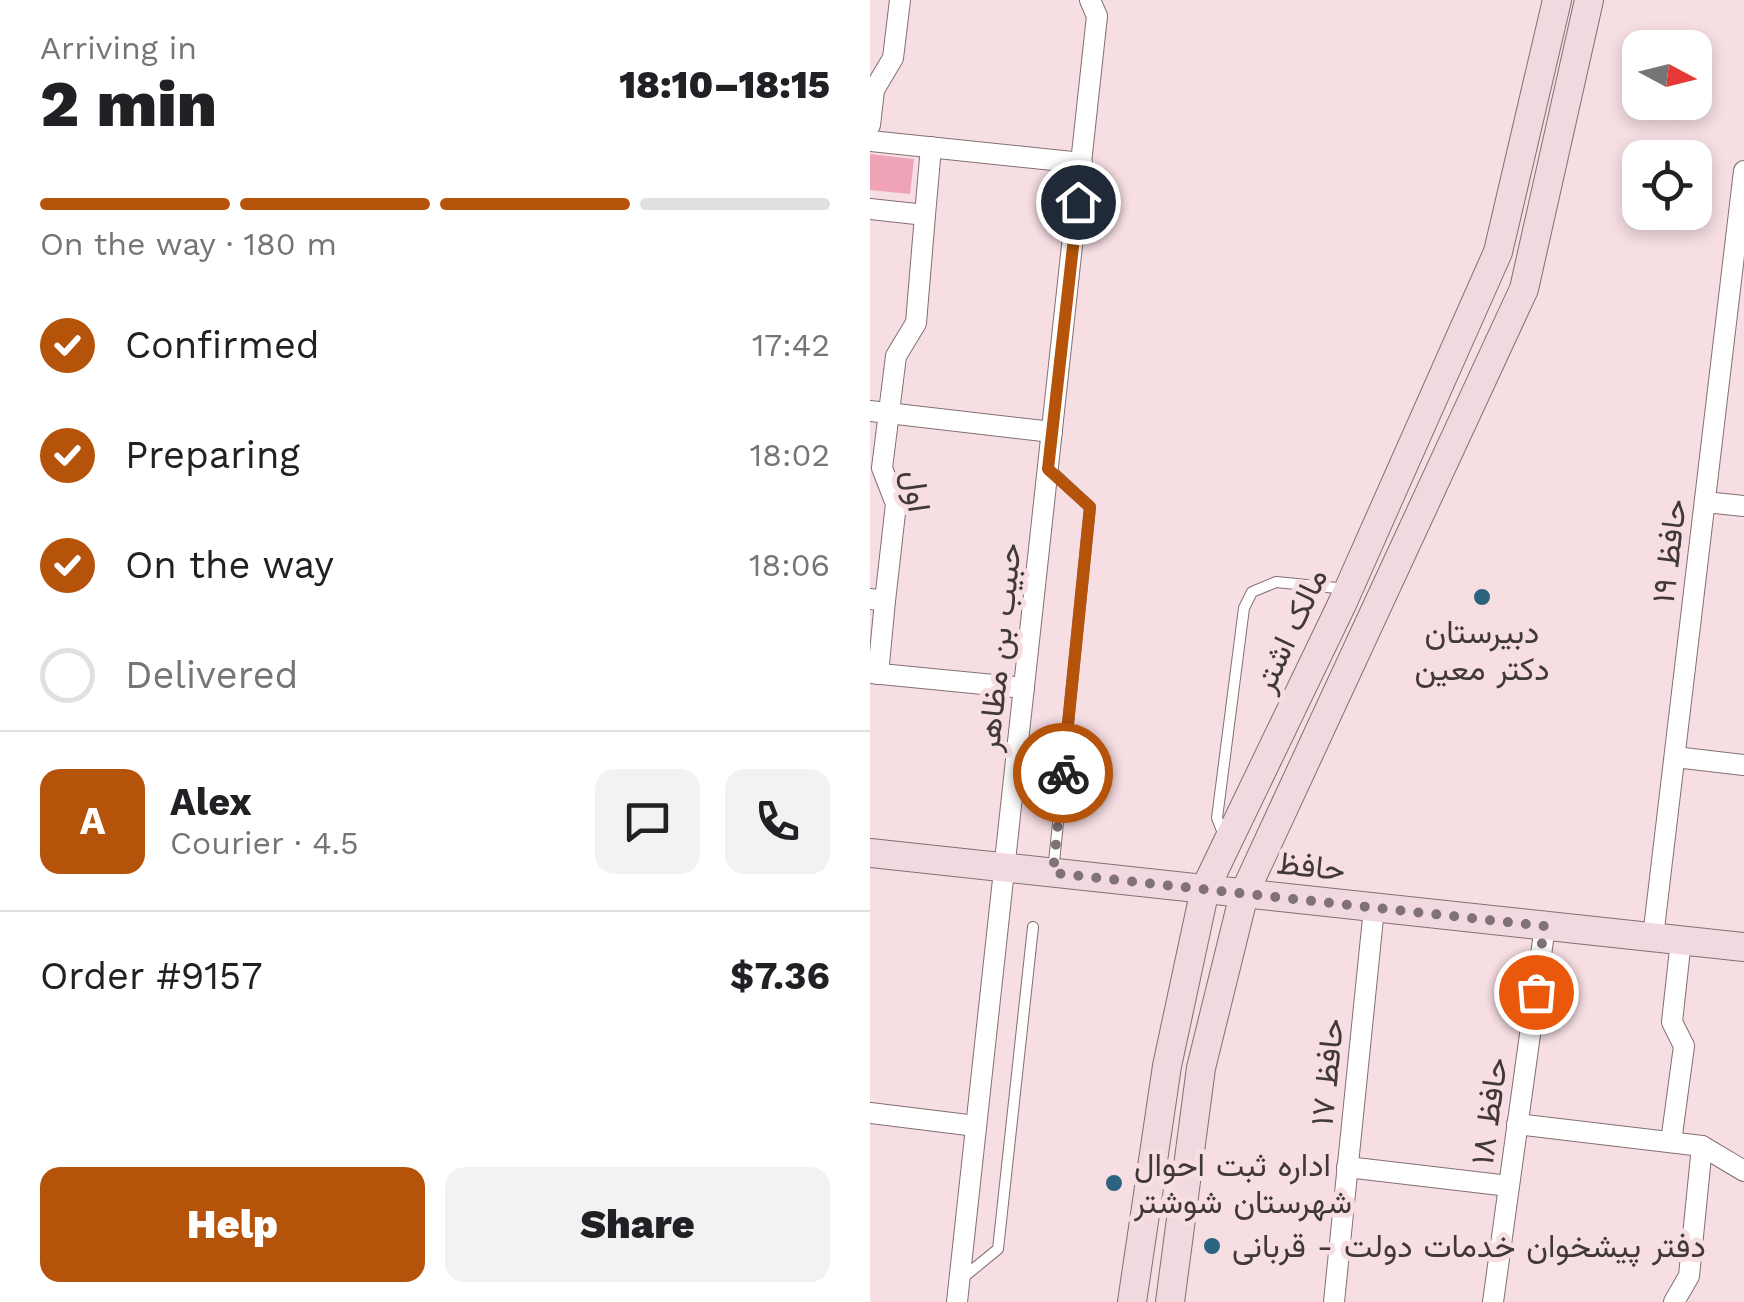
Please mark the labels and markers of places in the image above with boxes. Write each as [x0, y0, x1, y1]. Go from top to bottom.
pin [1036, 160, 1121, 245]
marker: دبیرستان دکتر معین [1471, 586, 1493, 608]
place label: دبیرستان دکتر معین [1414, 613, 1550, 689]
pin [1494, 950, 1579, 1035]
place label: اداره ثبت احوال شهرستان شوشتر [1133, 1146, 1352, 1222]
marker: اداره ثبت احوال شهرستان شوشتر [1103, 1172, 1125, 1194]
place label: دفتر پیشخوان خدمات دولت - قربانی [1232, 1227, 1706, 1268]
marker: دفتر پیشخوان خدمات دولت - قربانی [1201, 1235, 1223, 1257]

